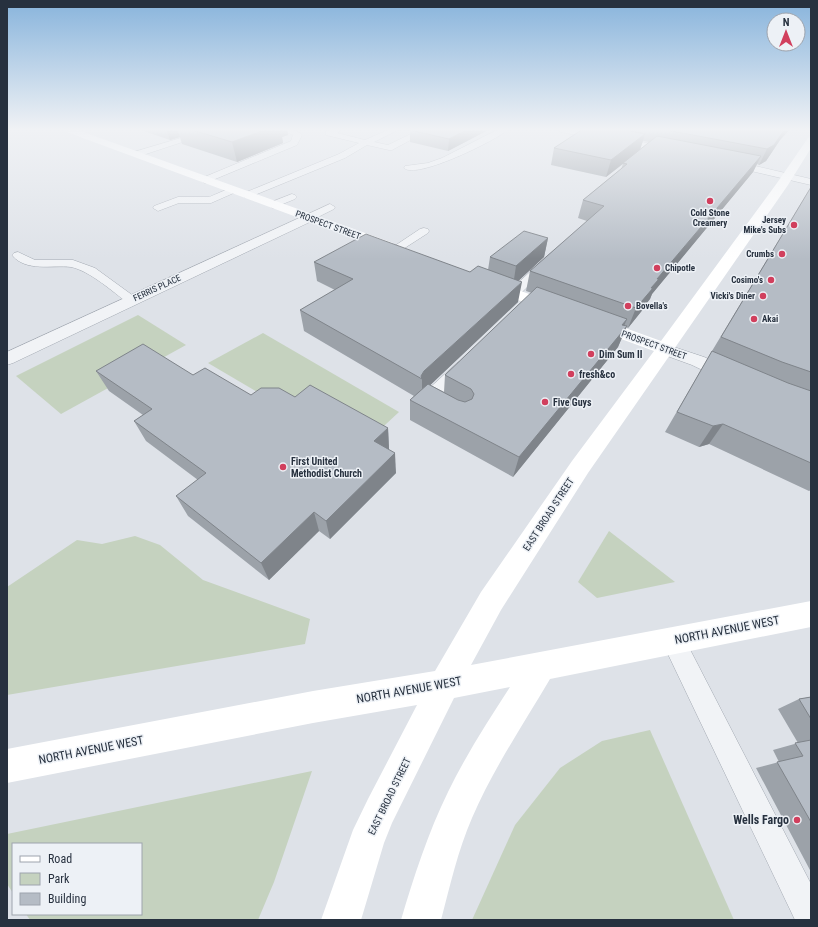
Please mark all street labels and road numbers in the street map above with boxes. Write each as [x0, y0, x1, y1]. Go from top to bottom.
street label: PROSPECT STREET [294, 209, 362, 242]
street label: FERRIS PLACE [132, 272, 183, 303]
street label: PROSPECT STREET [620, 329, 688, 362]
street label: EAST BROAD STREET [521, 476, 576, 553]
street label: NORTH AVENUE WEST [673, 613, 781, 647]
street label: NORTH AVENUE WEST [355, 674, 463, 706]
street label: NORTH AVENUE WEST [37, 733, 145, 767]
street label: EAST BROAD STREET [366, 756, 413, 837]

